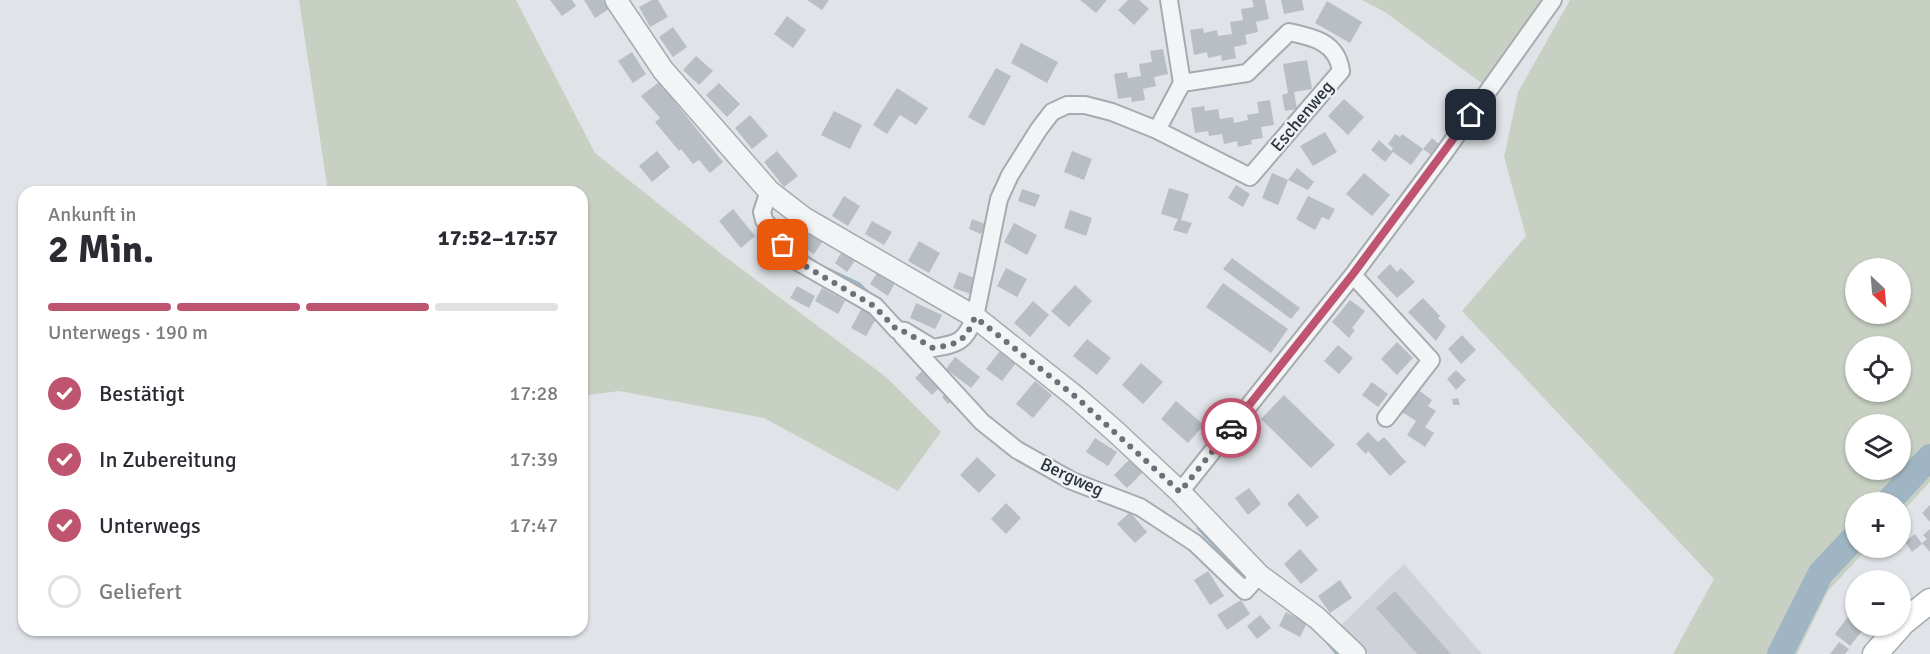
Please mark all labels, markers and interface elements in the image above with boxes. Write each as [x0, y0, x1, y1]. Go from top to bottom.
street label: Eschenweg [1266, 76, 1338, 156]
pin [1445, 89, 1496, 140]
icon: home [1454, 98, 1487, 131]
text: Ankunft in [48, 202, 136, 227]
pin [757, 219, 808, 270]
text: 17:52–17:57 [438, 224, 558, 251]
text: 2 Min. [48, 225, 154, 273]
icon: bag [766, 228, 799, 261]
north arrow [1845, 258, 1911, 324]
map controls [1845, 258, 1911, 636]
text: Unterwegs · 190 m [48, 320, 208, 345]
button: locate [1845, 336, 1911, 402]
icon: check [48, 377, 81, 410]
text: Bestätigt [99, 380, 185, 407]
text: 17:28 [509, 381, 558, 406]
courier [1201, 398, 1261, 458]
icon: car [1215, 412, 1248, 445]
button: layers [1845, 414, 1911, 480]
icon: check [48, 443, 81, 476]
text: In Zubereitung [99, 446, 237, 473]
text: 17:39 [509, 447, 558, 472]
street label: Bergweg [1037, 453, 1107, 501]
button: + [1845, 492, 1911, 558]
icon: check [48, 509, 81, 542]
text: Unterwegs [99, 512, 201, 539]
text: 17:47 [509, 513, 558, 538]
button: − [1845, 570, 1911, 636]
text: Geliefert [99, 578, 182, 605]

